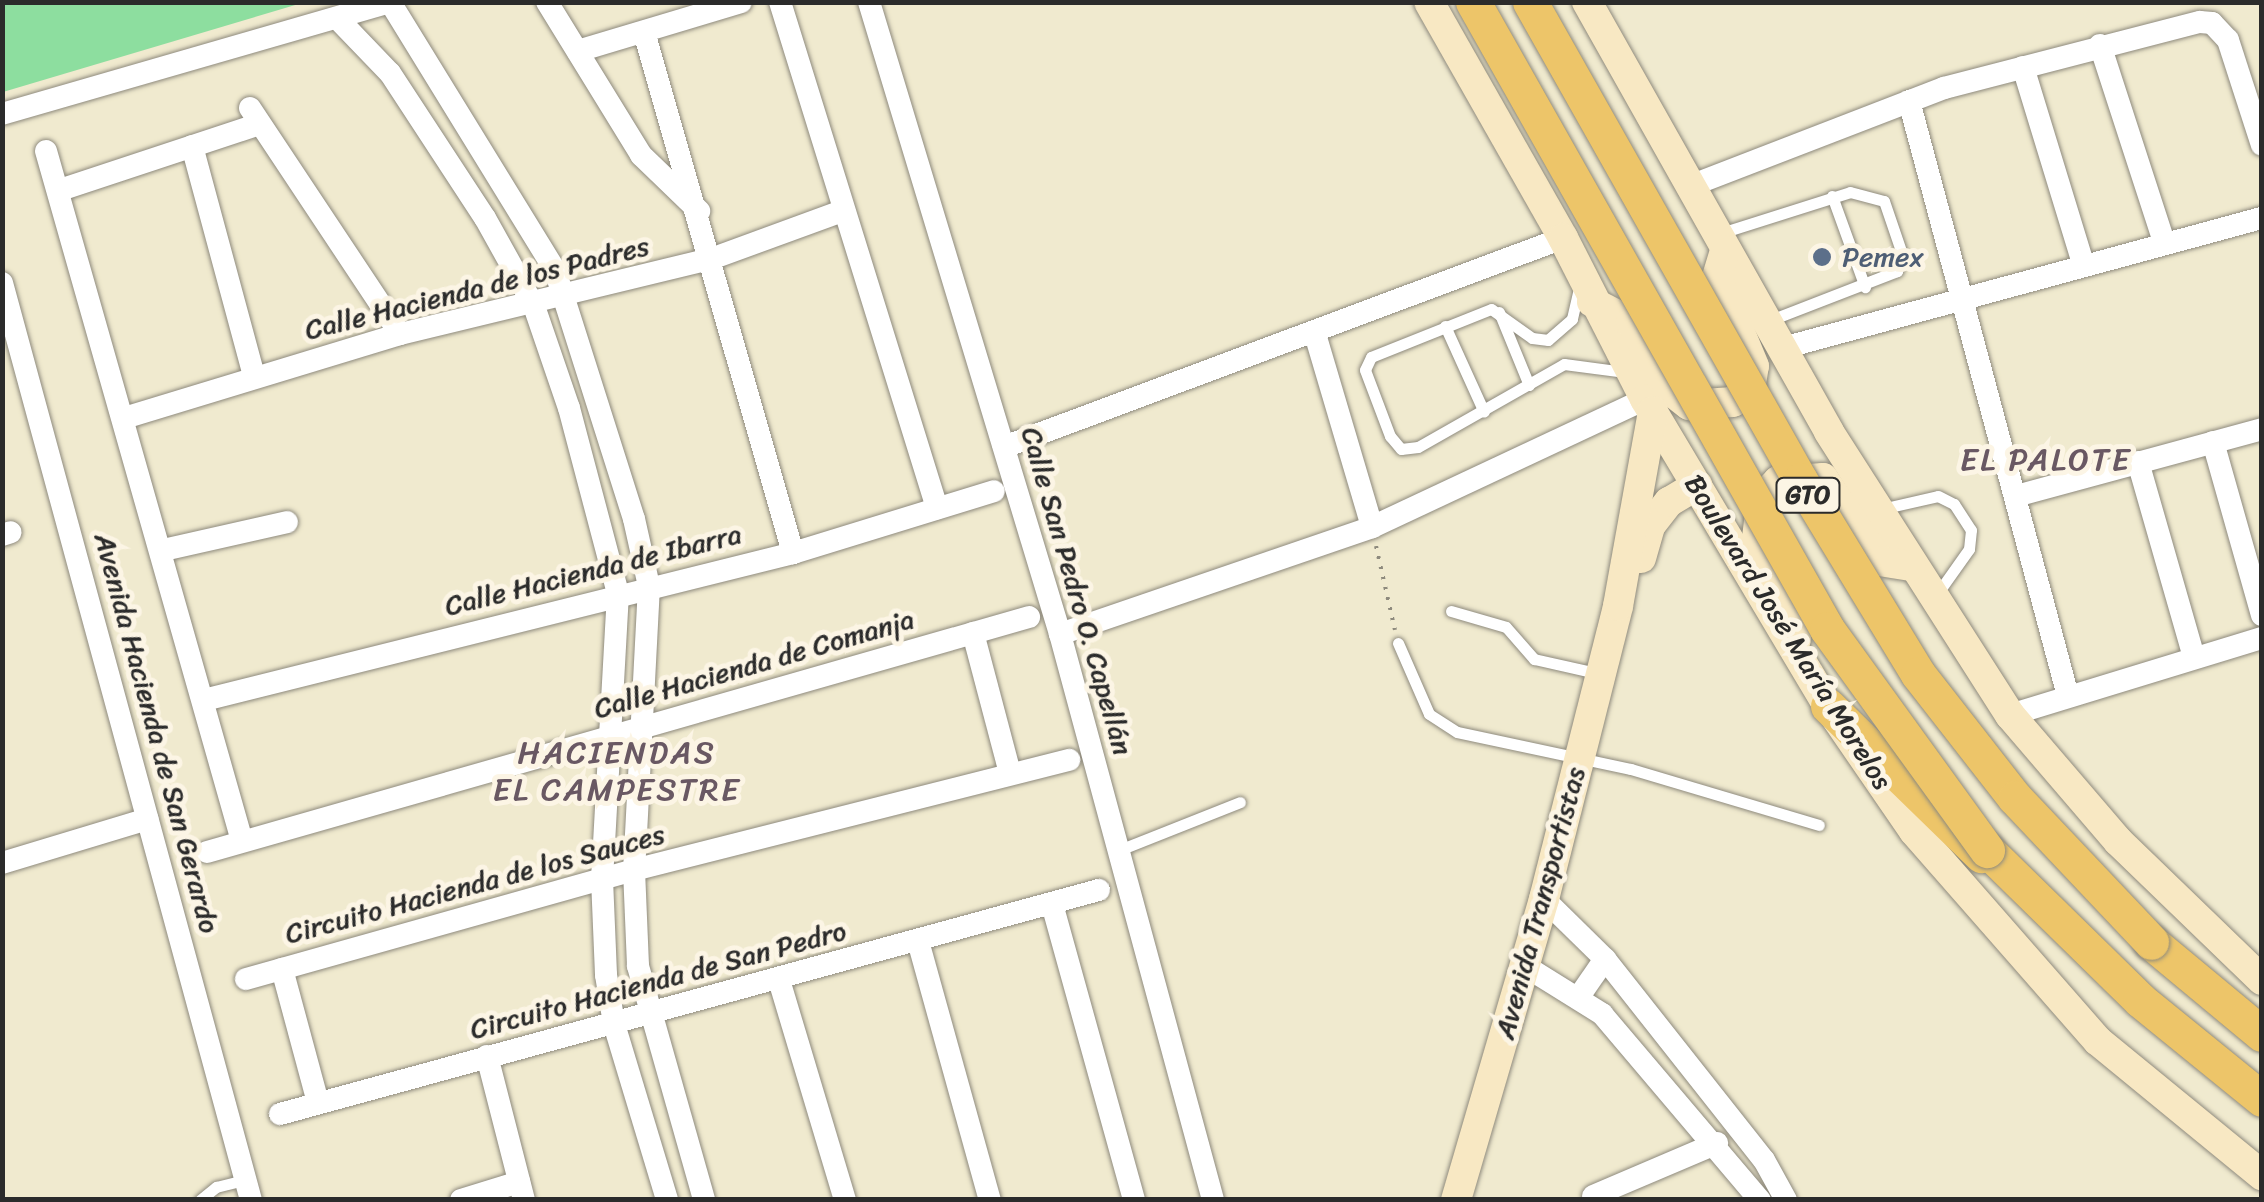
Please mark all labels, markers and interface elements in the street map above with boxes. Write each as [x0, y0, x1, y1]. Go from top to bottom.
street label: Calle Hacienda de los Padres [302, 229, 652, 347]
place label: Pemex [1842, 240, 1924, 274]
marker: Pemex [1811, 246, 1833, 268]
street label: Calle San Pedro O. Capellán [1014, 423, 1140, 759]
district label: EL PALOTE [1961, 441, 2131, 479]
street label: Boulevard José María Morelos [1677, 469, 1899, 795]
road number: GTO [1773, 475, 1843, 515]
street label: Calle Hacienda de Ibarra [442, 517, 744, 623]
street label: Avenida Hacienda de San Gerardo [87, 529, 227, 937]
street label: Calle Hacienda de Comanja [591, 602, 917, 726]
district label: HACIENDAS EL CAMPESTRE [492, 735, 742, 810]
street label: Avenida Transportistas [1488, 763, 1592, 1043]
street label: Circuito Hacienda de los Sauces [281, 817, 669, 951]
street label: Circuito Hacienda de San Pedro [466, 913, 850, 1047]

